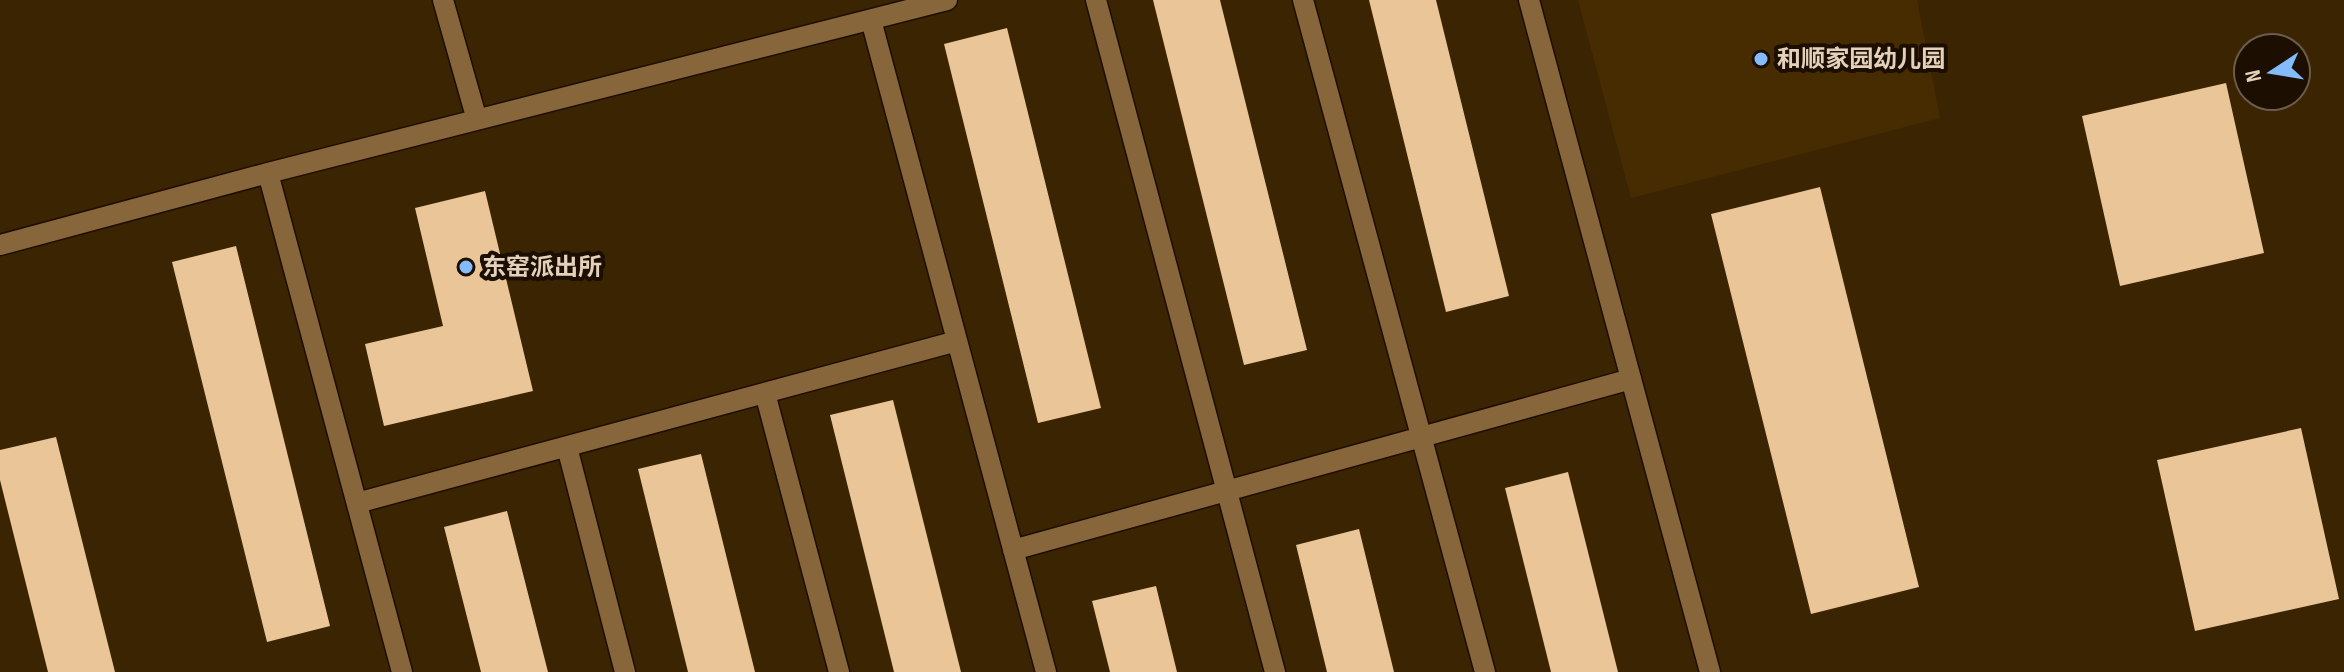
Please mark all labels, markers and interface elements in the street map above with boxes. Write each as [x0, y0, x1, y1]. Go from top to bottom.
north arrow [2232, 32, 2312, 112]
place label: 和顺家园幼儿园 [1777, 45, 1945, 74]
marker: 和顺家园幼儿园 [1752, 50, 1770, 68]
text: N [2239, 67, 2268, 84]
place label: 东窑派出所 [482, 253, 602, 282]
marker: 东窑派出所 [457, 258, 475, 276]

